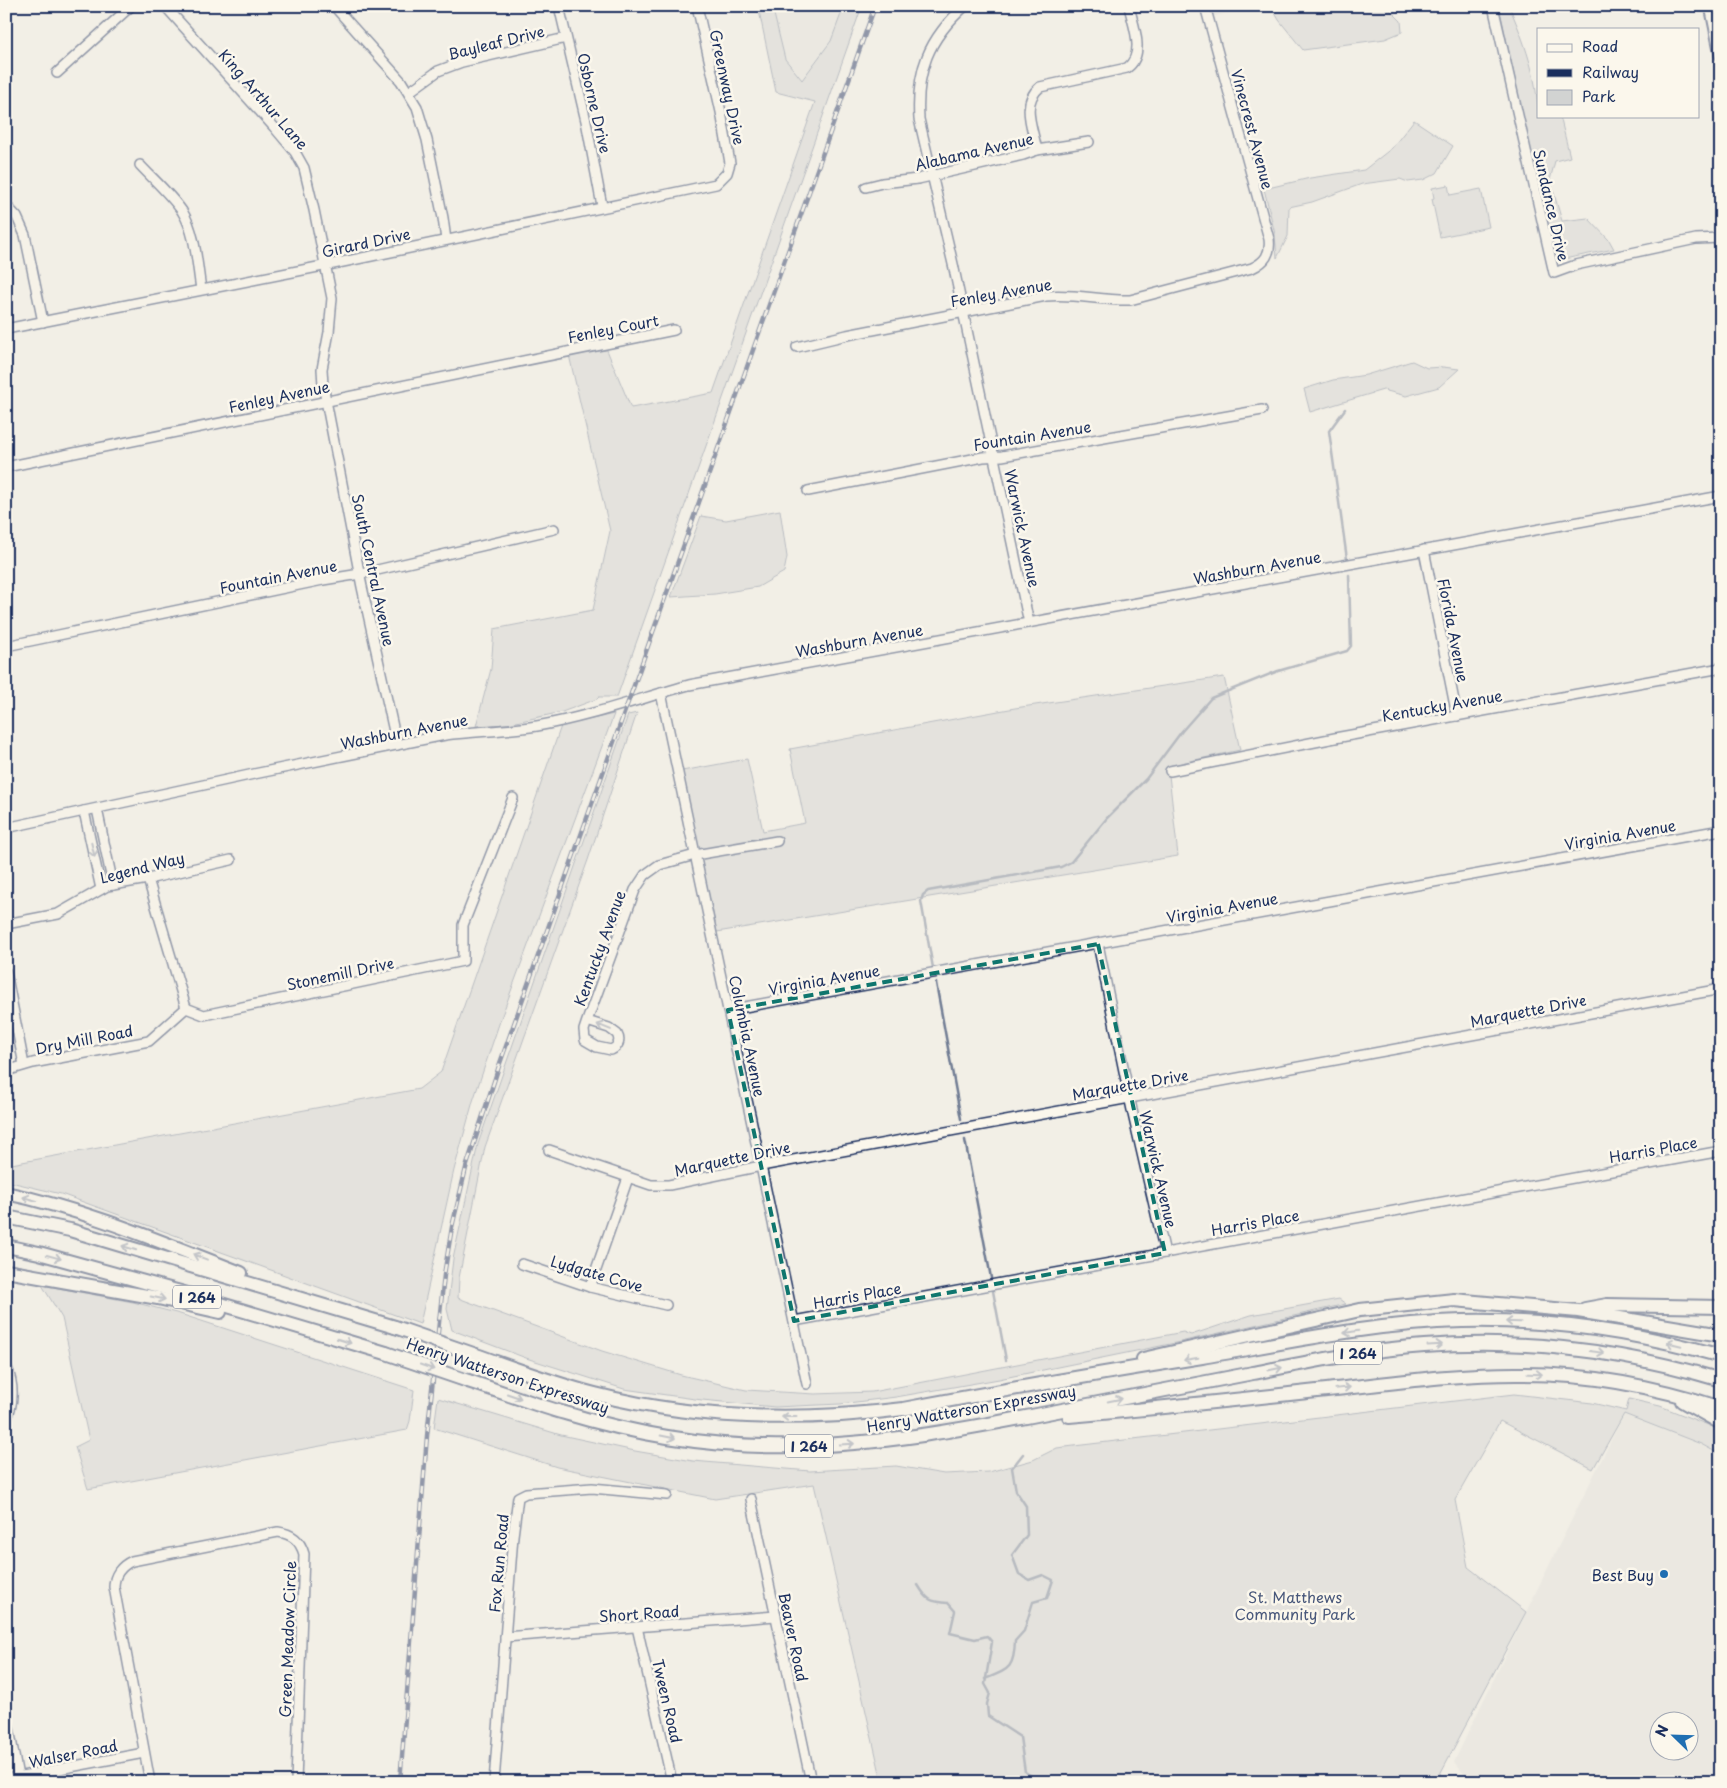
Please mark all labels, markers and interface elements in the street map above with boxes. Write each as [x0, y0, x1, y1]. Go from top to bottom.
street label: Bayleaf Drive [445, 19, 547, 65]
street label: Greenway Drive [705, 27, 751, 147]
legend [1537, 28, 1700, 118]
text: Road [1582, 34, 1618, 57]
street label: King Arthur Lane [214, 44, 314, 154]
street label: Osborne Drive [572, 51, 618, 156]
text: Railway [1582, 60, 1639, 83]
street label: Vinecrest Avenue [1226, 66, 1280, 192]
text: Park [1582, 84, 1616, 107]
street label: Alabama Avenue [912, 126, 1036, 176]
street label: Sundance Drive [1528, 147, 1576, 263]
street label: Girard Drive [320, 221, 412, 263]
street label: Fenley Avenue [948, 272, 1054, 312]
street label: Fenley Court [566, 308, 660, 348]
street label: Fenley Avenue [226, 374, 332, 418]
street label: Fountain Avenue [971, 414, 1093, 456]
street label: Warwick Avenue [999, 467, 1047, 589]
street label: South Central Avenue [347, 492, 401, 648]
street label: Washburn Avenue [1191, 544, 1323, 590]
street label: Fountain Avenue [217, 553, 339, 599]
street label: Florida Avenue [1433, 576, 1475, 684]
street label: Washburn Avenue [793, 617, 925, 663]
street label: Kentucky Avenue [1380, 683, 1504, 727]
street label: Washburn Avenue [338, 707, 470, 755]
street label: Virginia Avenue [1562, 813, 1678, 855]
one-way arrow [89, 842, 98, 858]
street label: Legend Way [97, 845, 187, 889]
street label: Virginia Avenue [1164, 886, 1280, 928]
street label: Kentucky Avenue [567, 887, 631, 1009]
street label: Stonemill Drive [284, 950, 396, 996]
street label: Virginia Avenue [766, 958, 882, 1000]
street label: Columbia Avenue [724, 973, 772, 1099]
street label: Marquette Drive [1468, 987, 1588, 1033]
street label: Dry Mill Road [33, 1018, 135, 1060]
one-way arrow [597, 1022, 612, 1031]
street label: Marquette Drive [1070, 1062, 1190, 1106]
street label: Warwick Avenue [1134, 1108, 1184, 1230]
street label: Harris Place [1607, 1130, 1699, 1168]
street label: Marquette Drive [672, 1135, 792, 1181]
one-way arrow [22, 1194, 38, 1203]
street label: Harris Place [1209, 1203, 1301, 1241]
one-way arrow [122, 1242, 138, 1252]
street label: Lydgate Cove [548, 1249, 646, 1297]
one-way arrow [45, 1252, 61, 1262]
one-way arrow [193, 1252, 208, 1261]
street label: Harris Place [811, 1276, 903, 1314]
road number: I 264 [173, 1285, 221, 1308]
one-way arrow [149, 1294, 165, 1303]
one-way arrow [1505, 1317, 1522, 1327]
one-way arrow [1343, 1327, 1359, 1337]
street label: Henry Watterson Expressway [404, 1331, 612, 1419]
one-way arrow [336, 1336, 352, 1346]
one-way arrow [1666, 1339, 1682, 1348]
one-way arrow [1427, 1341, 1443, 1350]
road number: I 264 [1334, 1342, 1382, 1365]
one-way arrow [1589, 1347, 1605, 1357]
one-way arrow [1183, 1354, 1199, 1364]
one-way arrow [418, 1363, 434, 1372]
one-way arrow [1266, 1364, 1282, 1373]
one-way arrow [1526, 1369, 1543, 1379]
street label: Henry Watterson Expressway [865, 1378, 1077, 1438]
one-way arrow [1335, 1384, 1351, 1393]
one-way arrow [506, 1392, 521, 1401]
one-way arrow [1107, 1395, 1123, 1404]
one-way arrow [782, 1412, 798, 1422]
one-way arrow [659, 1433, 675, 1443]
road number: I 264 [785, 1434, 833, 1458]
one-way arrow [839, 1440, 855, 1449]
street label: Fox Run Road [482, 1513, 514, 1613]
street label: Green Meadow Circle [273, 1560, 301, 1718]
place label: Best Buy [1591, 1563, 1654, 1586]
marker: Best Buy [1658, 1568, 1670, 1580]
park label: St. Matthews Community Park [1235, 1585, 1355, 1625]
street label: Beaver Road [773, 1590, 815, 1684]
street label: Short Road [598, 1599, 680, 1627]
street label: Tween Road [647, 1657, 689, 1745]
north arrow [1650, 1710, 1700, 1760]
text: N [1650, 1722, 1673, 1740]
street label: Walser Road [27, 1733, 120, 1773]

